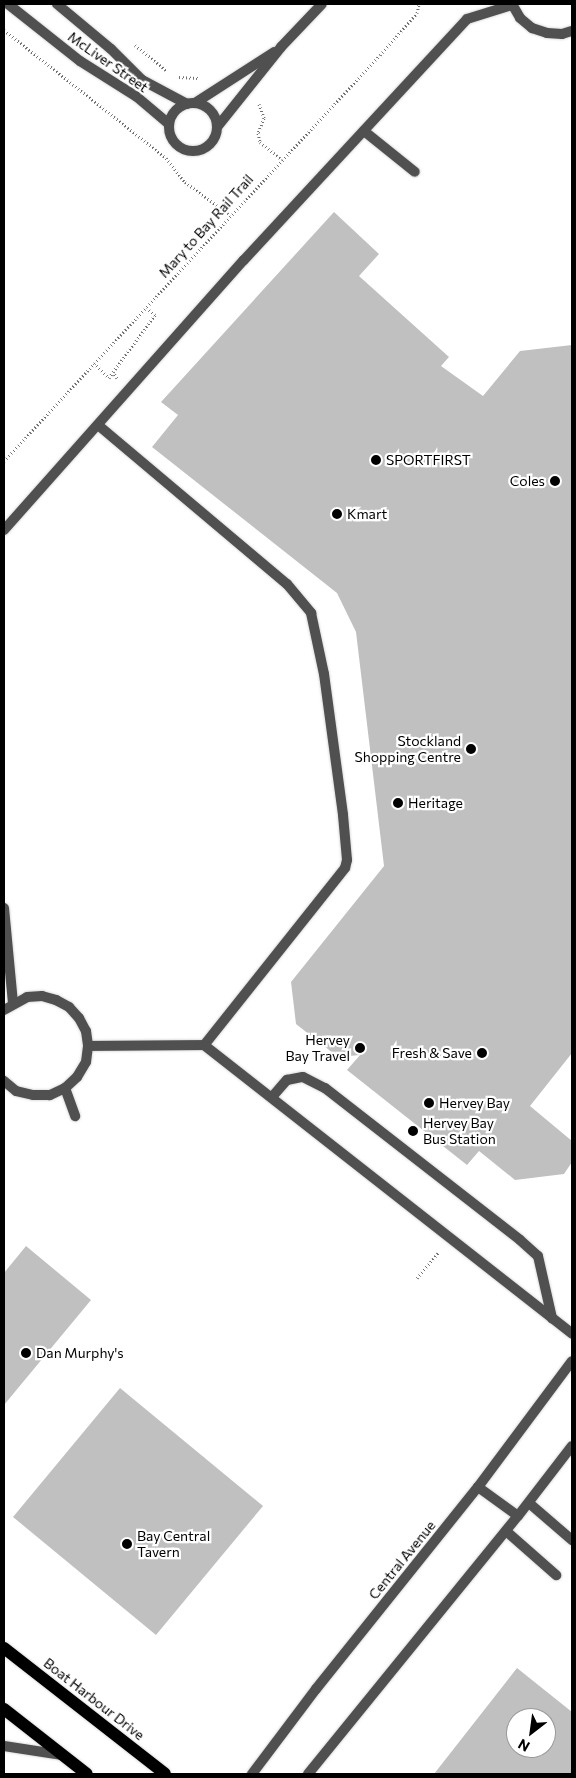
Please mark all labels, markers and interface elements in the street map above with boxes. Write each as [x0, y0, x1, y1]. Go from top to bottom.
street label: McLiver Street [65, 28, 151, 96]
street label: Mary to Bay Rail Trail [155, 171, 257, 281]
place label: SPORTFIRST [386, 452, 471, 468]
marker: SPORTFIRST [370, 454, 382, 466]
place label: Coles [510, 473, 545, 489]
marker: Coles [549, 475, 561, 487]
place label: Kmart [347, 506, 387, 522]
marker: Kmart [331, 508, 343, 520]
place label: Stockland Shopping Centre [354, 733, 461, 766]
marker: Stockland Shopping Centre [465, 743, 477, 755]
place label: Heritage [408, 795, 463, 811]
marker: Heritage [392, 797, 404, 809]
place label: Hervey Bay Travel [286, 1032, 350, 1064]
marker: Hervey Bay Travel [354, 1042, 366, 1054]
place label: Fresh & Save [392, 1045, 472, 1061]
marker: Fresh & Save [476, 1047, 488, 1059]
place label: Hervey Bay [439, 1095, 510, 1111]
marker: Hervey Bay [423, 1097, 435, 1109]
place label: Hervey Bay Bus Station [423, 1115, 496, 1148]
marker: Hervey Bay Bus Station [407, 1125, 419, 1137]
place label: Dan Murphy's [36, 1345, 124, 1361]
marker: Dan Murphy's [20, 1347, 32, 1359]
street label: Central Avenue [365, 1517, 439, 1603]
place label: Bay Central Tavern [137, 1528, 210, 1560]
marker: Bay Central Tavern [121, 1538, 133, 1550]
street label: Boat Harbour Drive [40, 1654, 148, 1744]
north arrow [506, 1708, 556, 1758]
text: N [515, 1736, 533, 1756]

